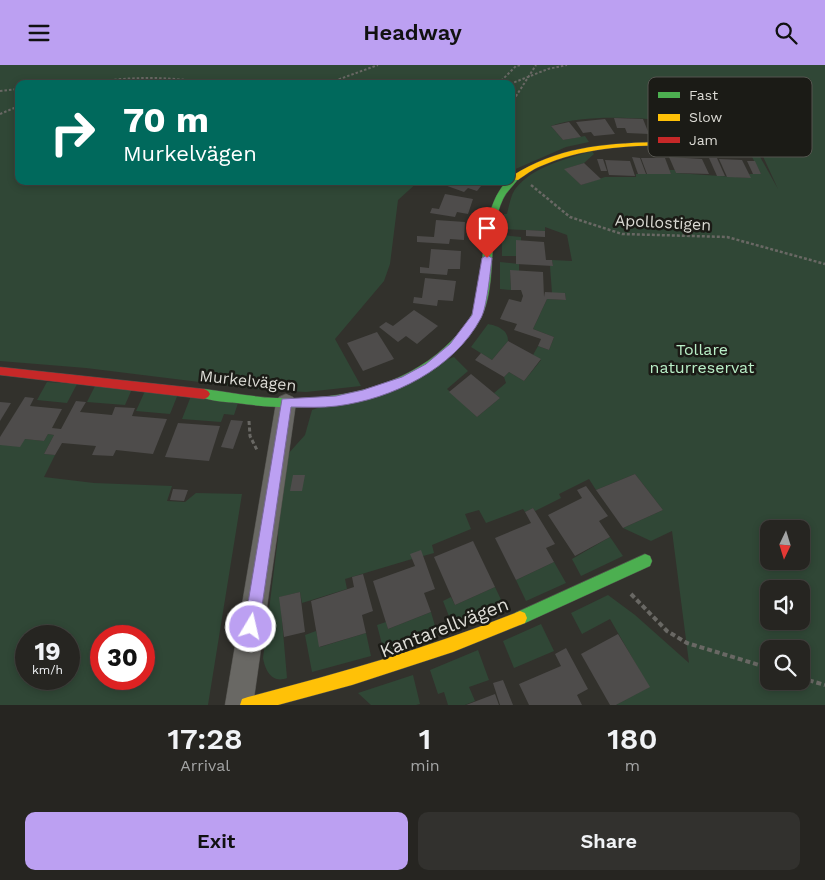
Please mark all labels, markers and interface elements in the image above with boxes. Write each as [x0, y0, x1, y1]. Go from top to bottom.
icon: menu [25, 19, 53, 47]
icon: search [772, 19, 800, 47]
text: Headway [363, 20, 462, 45]
legend [648, 77, 812, 157]
text: Fast [689, 87, 718, 103]
text: 70 m [123, 99, 209, 141]
icon: right [40, 100, 105, 165]
text: Slow [689, 109, 722, 125]
text: Jam [689, 132, 718, 148]
text: Murkelvägen [123, 141, 257, 166]
pin [466, 207, 508, 258]
street label: Apollostigen [614, 210, 712, 235]
icon: arrive [473, 214, 501, 242]
park label: Tollare naturreservat [650, 340, 755, 377]
street label: Murkelvägen [199, 366, 297, 395]
north arrow [760, 520, 810, 570]
map controls [760, 520, 810, 690]
button: sound [760, 580, 810, 630]
street label: Kantarellvägen [376, 592, 512, 663]
position arrow [224, 600, 276, 652]
speed limit sign: 30 [90, 625, 155, 690]
text: 19 [34, 637, 61, 666]
button: search [760, 640, 810, 690]
text: km/h [32, 663, 63, 677]
text: 17:28 [168, 721, 243, 756]
text: 1 [419, 721, 431, 756]
text: 180 [607, 721, 657, 756]
text: Arrival [180, 756, 230, 775]
text: min [410, 756, 440, 775]
text: m [625, 756, 640, 775]
button: Exit [25, 812, 408, 870]
button: Share [418, 812, 800, 870]

